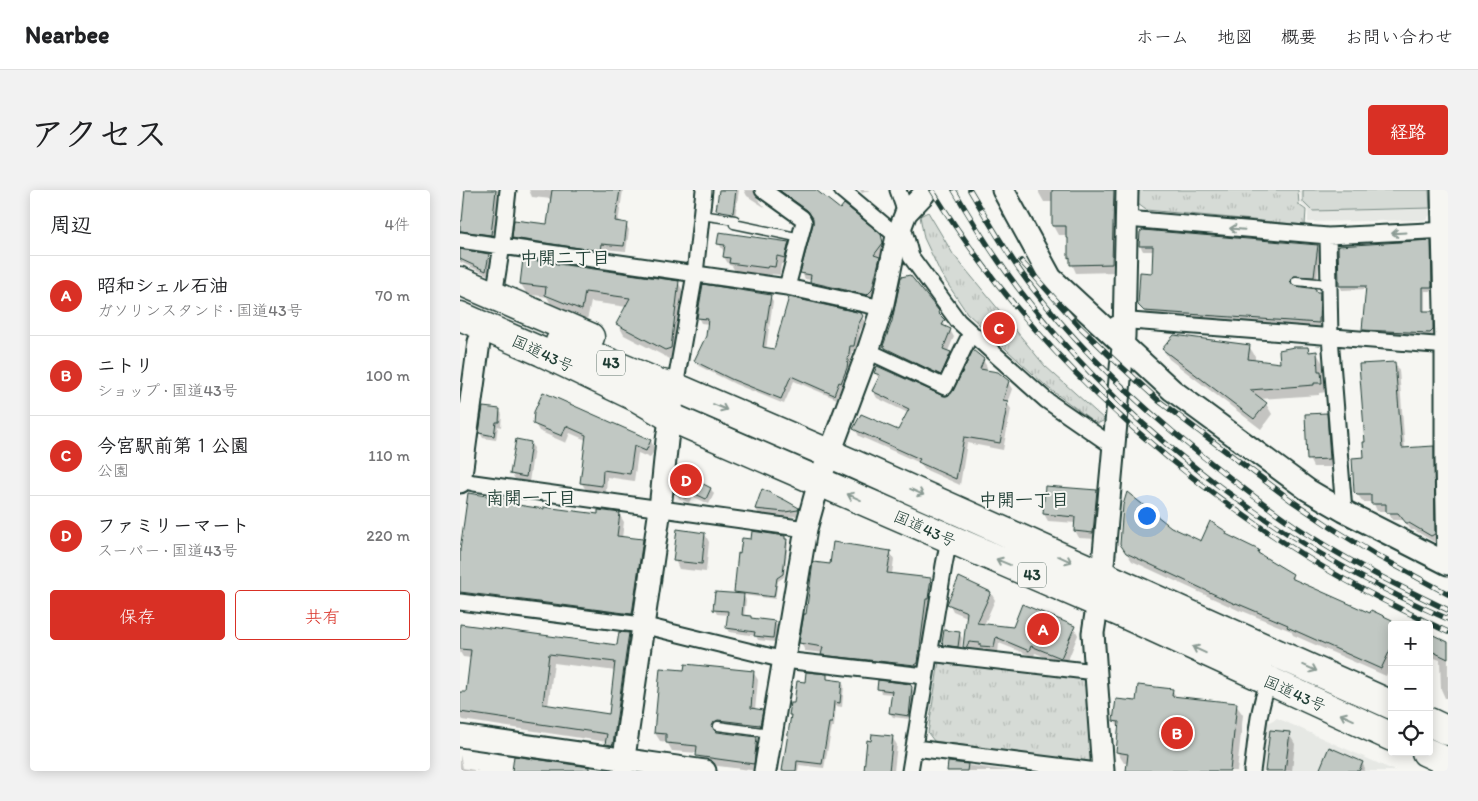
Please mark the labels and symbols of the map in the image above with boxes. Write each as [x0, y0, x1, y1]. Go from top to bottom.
one-way arrow [1230, 224, 1246, 233]
one-way arrow [1392, 228, 1408, 237]
district label: 中開二丁目 [520, 247, 610, 269]
pin: C [983, 309, 1015, 347]
street label: 国道43号 [509, 331, 577, 376]
road number: 43 [597, 350, 625, 376]
one-way arrow [712, 402, 727, 412]
pin: D [670, 461, 702, 499]
district label: 南開一丁目 [486, 487, 576, 509]
one-way arrow [909, 488, 924, 498]
district label: 中開一丁目 [979, 489, 1069, 511]
one-way arrow [847, 491, 862, 501]
your location [1134, 503, 1160, 529]
street label: 国道43号 [891, 506, 959, 551]
one-way arrow [1057, 554, 1072, 564]
one-way arrow [996, 557, 1011, 567]
road number: 43 [1018, 562, 1046, 588]
pin: A [1027, 610, 1059, 648]
one-way arrow [1192, 644, 1207, 654]
one-way arrow [1302, 663, 1317, 673]
street label: 国道43号 [1261, 671, 1329, 716]
one-way arrow [1340, 712, 1355, 721]
pin: B [1161, 714, 1193, 752]

